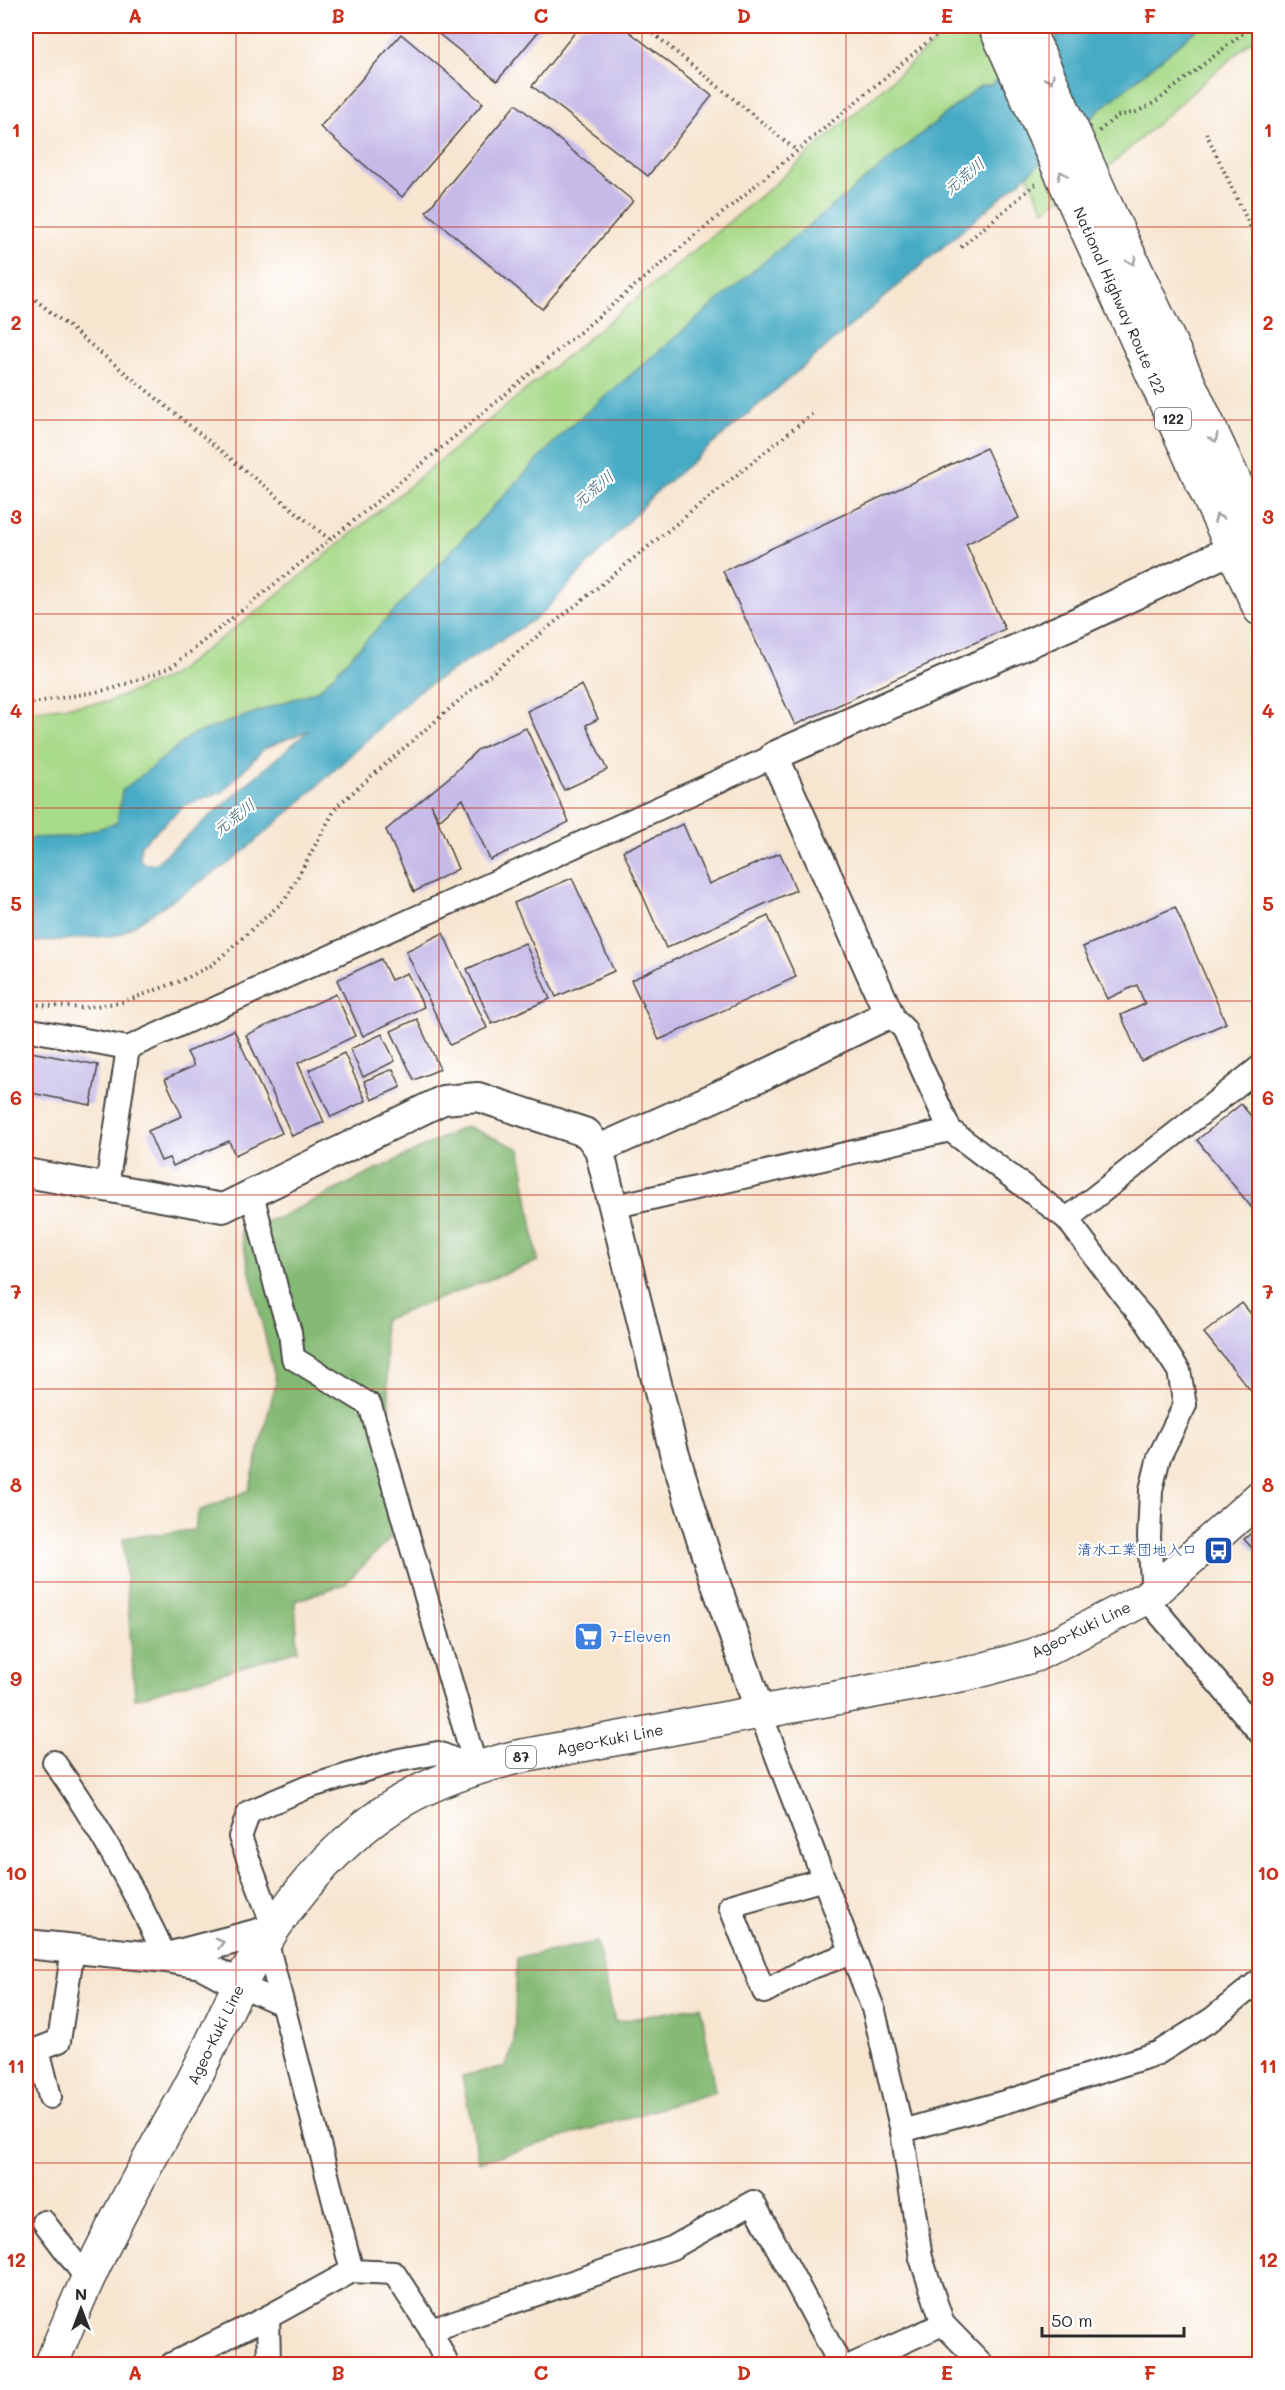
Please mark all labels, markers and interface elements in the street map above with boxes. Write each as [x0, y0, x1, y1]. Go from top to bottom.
text: A [128, 2, 142, 28]
text: B [331, 2, 345, 28]
text: C [534, 2, 549, 28]
text: D [737, 2, 751, 28]
text: E [941, 2, 953, 28]
text: F [1144, 2, 1157, 28]
one-way arrow [1042, 73, 1054, 84]
text: 1 [12, 116, 20, 142]
text: 1 [1264, 116, 1272, 142]
water label: 元荒川 [939, 152, 989, 199]
one-way arrow [1058, 170, 1070, 181]
street label: National Highway Route 122 [1069, 204, 1170, 398]
one-way arrow [1124, 255, 1136, 266]
text: 2 [10, 309, 22, 335]
text: 2 [1262, 309, 1274, 335]
road number: 122 [1155, 408, 1191, 430]
one-way arrow [1206, 432, 1218, 443]
water label: 元荒川 [568, 465, 618, 512]
text: 3 [10, 503, 22, 529]
text: 3 [1262, 503, 1274, 529]
one-way arrow [1213, 513, 1225, 524]
text: 4 [10, 697, 23, 723]
text: 4 [1262, 697, 1275, 723]
water label: 元荒川 [208, 794, 259, 840]
text: 5 [10, 890, 22, 916]
text: 5 [1262, 890, 1274, 916]
text: 6 [10, 1084, 22, 1110]
text: 6 [1262, 1084, 1274, 1110]
text: 7 [10, 1278, 22, 1304]
text: 7 [1262, 1278, 1274, 1304]
text: 8 [10, 1471, 22, 1497]
text: 8 [1262, 1471, 1274, 1497]
bus stop icon: 清水工業団地入口 [1202, 1534, 1234, 1566]
place label: 清水工業団地入口 [1077, 1539, 1197, 1559]
street label: Ageo-Kuki Line [1027, 1596, 1134, 1662]
supermarket icon: 7-Eleven [572, 1621, 604, 1653]
place label: 7-Eleven [609, 1626, 671, 1646]
text: 9 [10, 1665, 22, 1691]
text: 9 [1262, 1665, 1274, 1691]
street label: Ageo-Kuki Line [555, 1719, 665, 1759]
road number: 87 [506, 1746, 536, 1768]
text: 10 [5, 1859, 27, 1885]
text: 10 [1257, 1859, 1279, 1885]
one-way arrow [214, 1938, 225, 1950]
street label: Ageo-Kuki Line [182, 1981, 248, 2088]
text: 11 [7, 2052, 25, 2078]
text: 11 [1259, 2052, 1277, 2078]
text: 12 [6, 2246, 26, 2272]
text: 12 [1258, 2246, 1278, 2272]
north arrow [51, 2279, 111, 2339]
text: N [75, 2283, 87, 2304]
scale bar [1042, 2300, 1184, 2338]
text: 50 m [1051, 2308, 1093, 2332]
text: A [128, 2359, 142, 2385]
text: B [331, 2359, 345, 2385]
text: C [534, 2359, 549, 2385]
text: D [737, 2359, 751, 2385]
text: E [941, 2359, 953, 2385]
text: F [1144, 2359, 1157, 2385]

